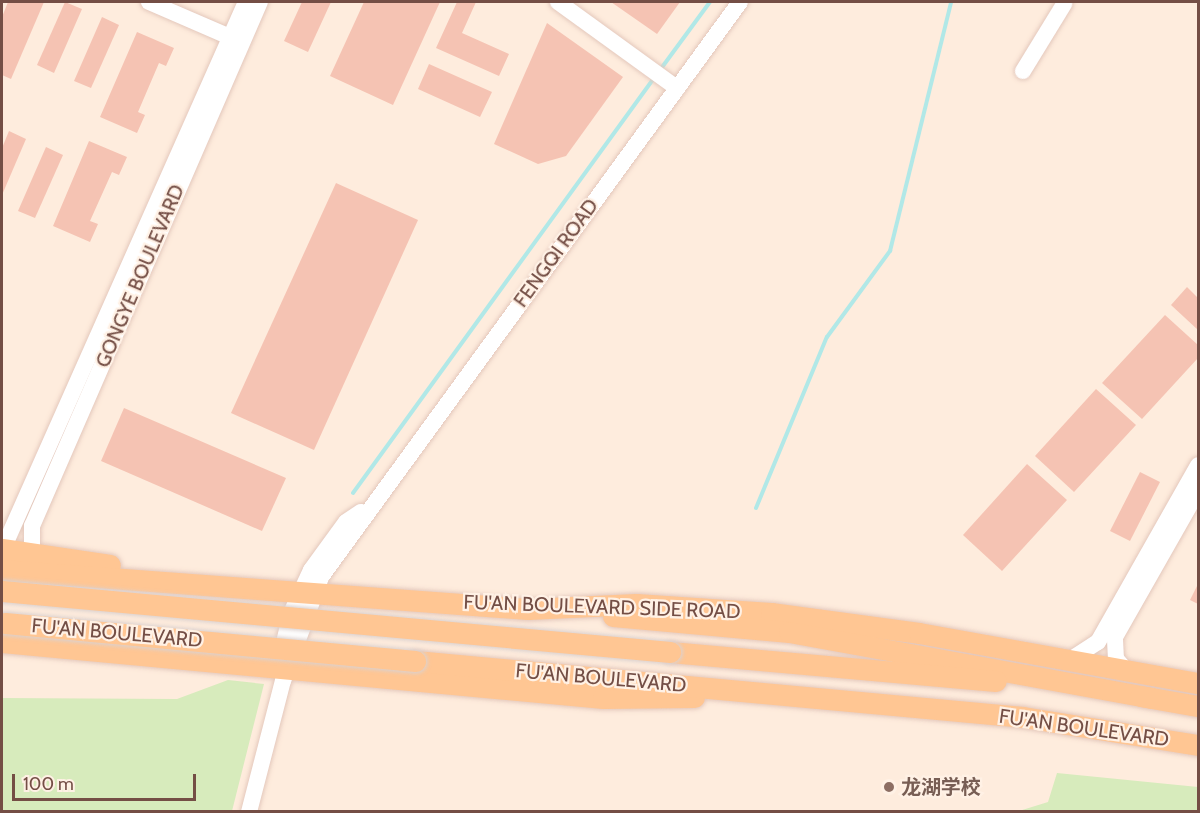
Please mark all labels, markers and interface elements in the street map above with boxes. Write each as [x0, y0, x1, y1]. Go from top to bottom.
street label: GONGYE BOULEVARD [91, 181, 189, 371]
street label: FENGQI ROAD [509, 194, 603, 312]
street label: FU'AN BOULEVARD SIDE ROAD [463, 590, 741, 624]
street label: FU'AN BOULEVARD [31, 614, 203, 652]
street label: FU'AN BOULEVARD [515, 659, 687, 697]
street label: FU'AN BOULEVARD [997, 704, 1171, 752]
scale bar [15, 762, 200, 800]
text: 100 m [23, 773, 74, 795]
place label: 龙湖学校 [901, 775, 981, 799]
marker: 龙湖学校 [882, 780, 896, 794]

